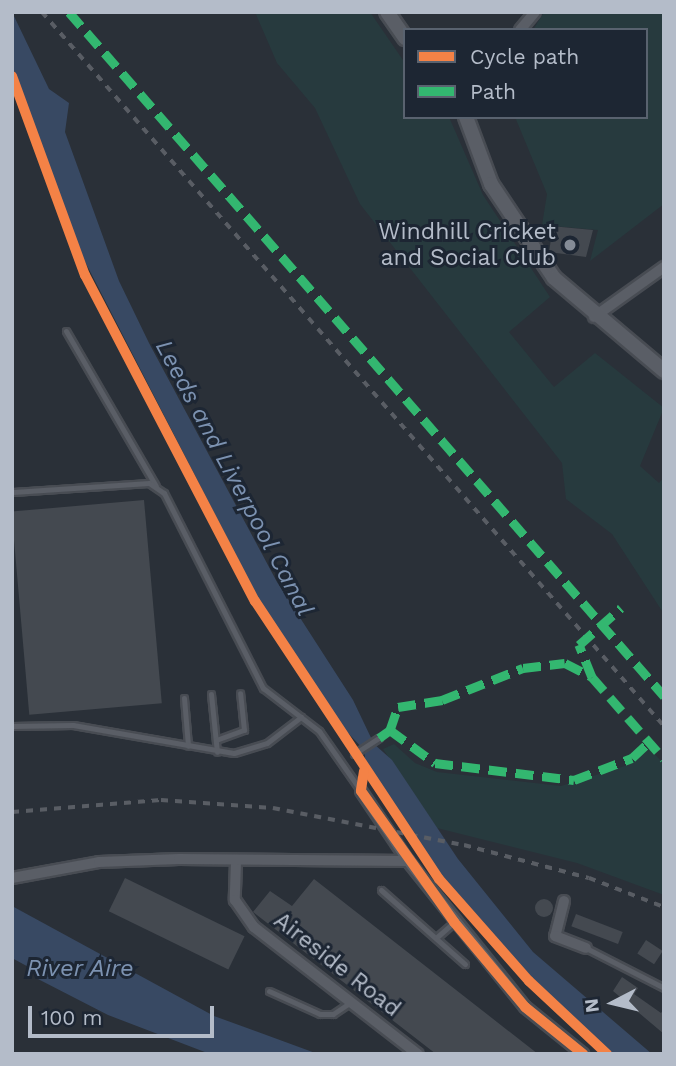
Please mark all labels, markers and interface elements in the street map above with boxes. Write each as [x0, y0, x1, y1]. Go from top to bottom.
legend [403, 28, 648, 119]
text: Cycle path [470, 44, 579, 69]
text: Path [470, 79, 516, 104]
place label: Windhill Cricket and Social Club [377, 218, 556, 272]
marker: Windhill Cricket and Social Club [562, 237, 578, 253]
water label: Leeds and Liverpool Canal [149, 335, 319, 621]
street label: Aireside Road [268, 907, 406, 1023]
water label: River Aire [25, 955, 135, 983]
north arrow [578, 968, 648, 1038]
scale bar [32, 992, 217, 1036]
text: N [579, 997, 604, 1014]
text: 100 m [41, 1005, 103, 1030]

